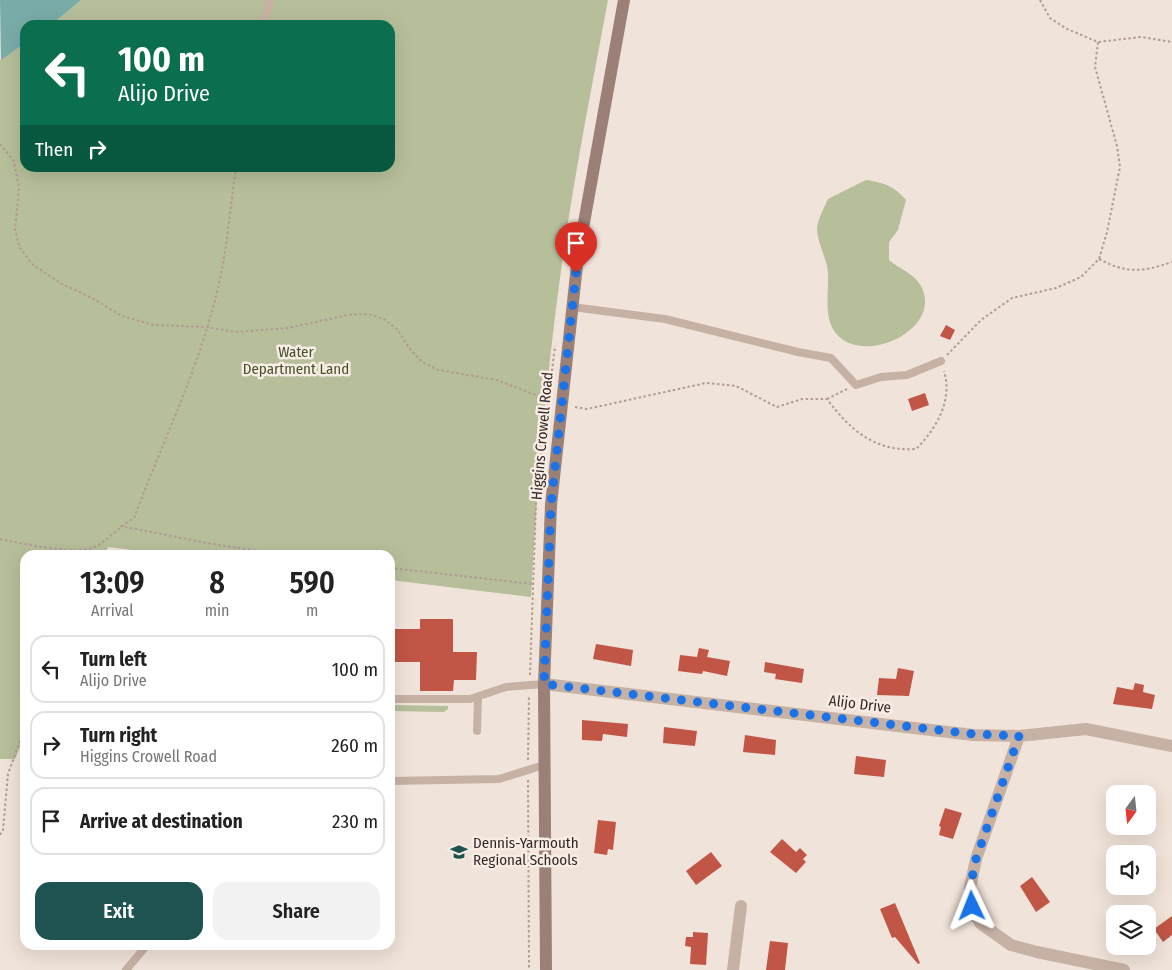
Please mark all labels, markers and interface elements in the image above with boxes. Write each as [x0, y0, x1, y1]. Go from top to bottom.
text: 100 m [118, 38, 205, 80]
icon: left [35, 40, 100, 105]
text: Alijo Drive [118, 80, 210, 107]
icon: right [83, 135, 111, 163]
text: Then [35, 138, 73, 161]
pin [555, 222, 597, 273]
icon: arrive [562, 229, 590, 257]
park label: Water Department Land [243, 343, 349, 378]
street label: Higgins Crowell Road [527, 371, 557, 501]
text: 13:09 [80, 565, 145, 601]
text: 8 [209, 565, 225, 601]
text: 590 [289, 565, 335, 601]
text: Arrival [91, 601, 134, 620]
text: min [205, 601, 229, 620]
text: m [306, 601, 318, 620]
text: Turn left [80, 648, 147, 671]
icon: left [37, 655, 65, 683]
text: 100 m [332, 658, 378, 681]
text: Alijo Drive [80, 671, 147, 690]
street label: Alijo Drive [828, 691, 892, 717]
text: Turn right [80, 724, 157, 747]
icon: right [37, 731, 65, 759]
text: 260 m [331, 734, 378, 757]
text: Higgins Crowell Road [80, 747, 217, 766]
north arrow [1106, 785, 1156, 835]
map controls [1106, 785, 1156, 955]
icon: arrive [37, 807, 65, 835]
text: Arrive at destination [80, 810, 243, 833]
text: 230 m [332, 810, 378, 833]
place label: Dennis-Yarmouth Regional Schools [473, 834, 579, 869]
school or university icon: Dennis-Yarmouth Regional Schools [449, 842, 469, 862]
button: sound [1106, 845, 1156, 895]
position arrow [945, 879, 997, 931]
button: Exit [35, 882, 203, 940]
button: Share [213, 882, 380, 940]
button: layers [1106, 905, 1156, 955]

